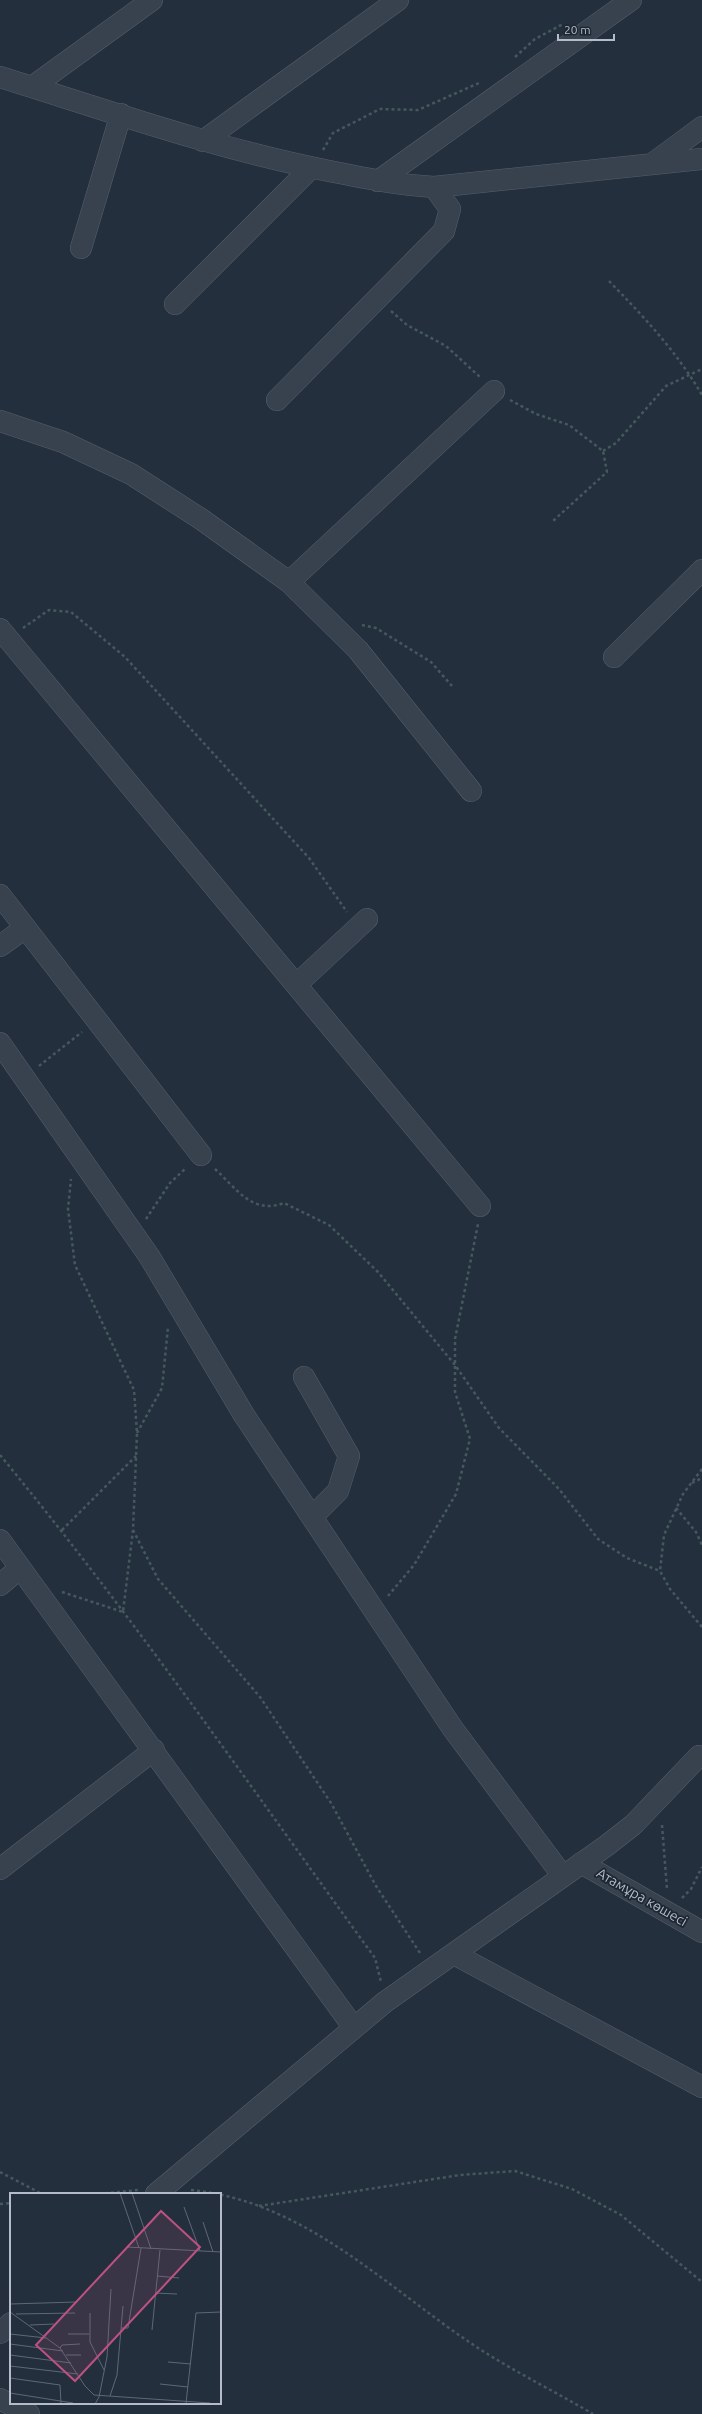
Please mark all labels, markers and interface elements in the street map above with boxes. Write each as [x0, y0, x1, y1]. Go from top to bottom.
scale bar [558, 16, 614, 42]
text: 20 m [564, 23, 591, 36]
street label: Атамұра көшесі [594, 1865, 690, 1929]
inset map [10, 2193, 221, 2404]

